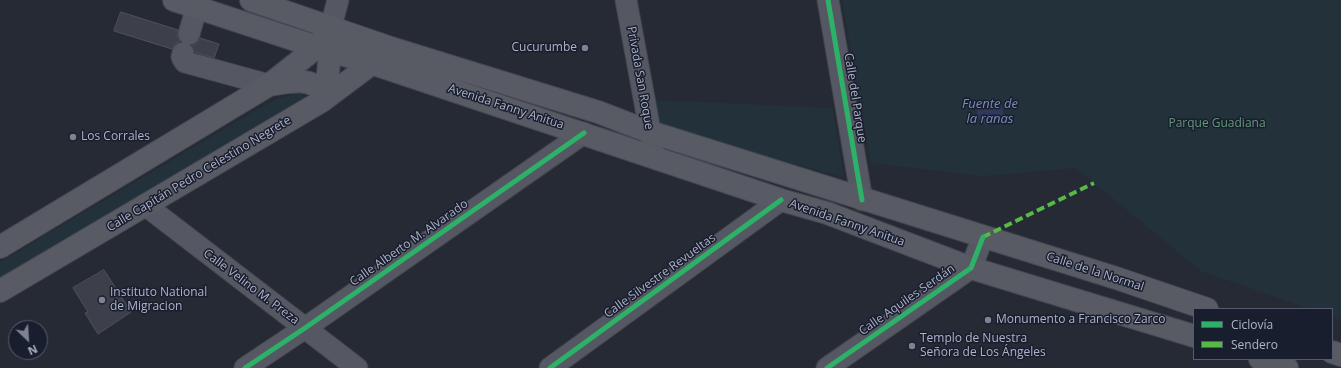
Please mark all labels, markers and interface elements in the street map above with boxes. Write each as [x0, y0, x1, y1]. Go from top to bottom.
street label: Privada San Roque [624, 25, 656, 131]
place label: Cucurumbe [512, 41, 577, 55]
marker: Cucurumbe [580, 43, 590, 53]
street label: Calle del Parque [841, 52, 869, 144]
street label: Avenida Fanny Anitua [446, 81, 566, 133]
water label: Fuente de la ranas [962, 96, 1018, 127]
street label: Calle Capitán Pedro Celestino Negrete [104, 113, 294, 235]
park label: Parque Guadiana [1168, 117, 1266, 131]
place label: Los Corrales [81, 130, 150, 144]
marker: Los Corrales [68, 132, 78, 142]
street label: Calle Alberto M. Alvarado [347, 197, 471, 289]
street label: Avenida Fanny Anitua [788, 197, 906, 249]
street label: Calle Silvestre Revueltas [601, 231, 719, 321]
street label: Calle Velino M. Preza [200, 246, 302, 328]
street label: Calle de la Normal [1044, 249, 1146, 295]
street label: Calle Aquiles Serdán [856, 262, 958, 338]
place label: Instituto National de Migracion [110, 286, 207, 314]
marker: Instituto National de Migracion [97, 295, 107, 305]
legend [1193, 308, 1333, 360]
place label: Monumento a Francisco Zarco [996, 313, 1165, 327]
marker: Monumento a Francisco Zarco [983, 315, 993, 325]
text: Ciclovía [1231, 316, 1273, 333]
north arrow [8, 320, 48, 360]
place label: Templo de Nuestra Señora de Los Ángeles [920, 332, 1046, 360]
text: Sendero [1231, 336, 1278, 353]
marker: Templo de Nuestra Señora de Los Ángeles [907, 341, 917, 351]
text: N [26, 342, 40, 359]

